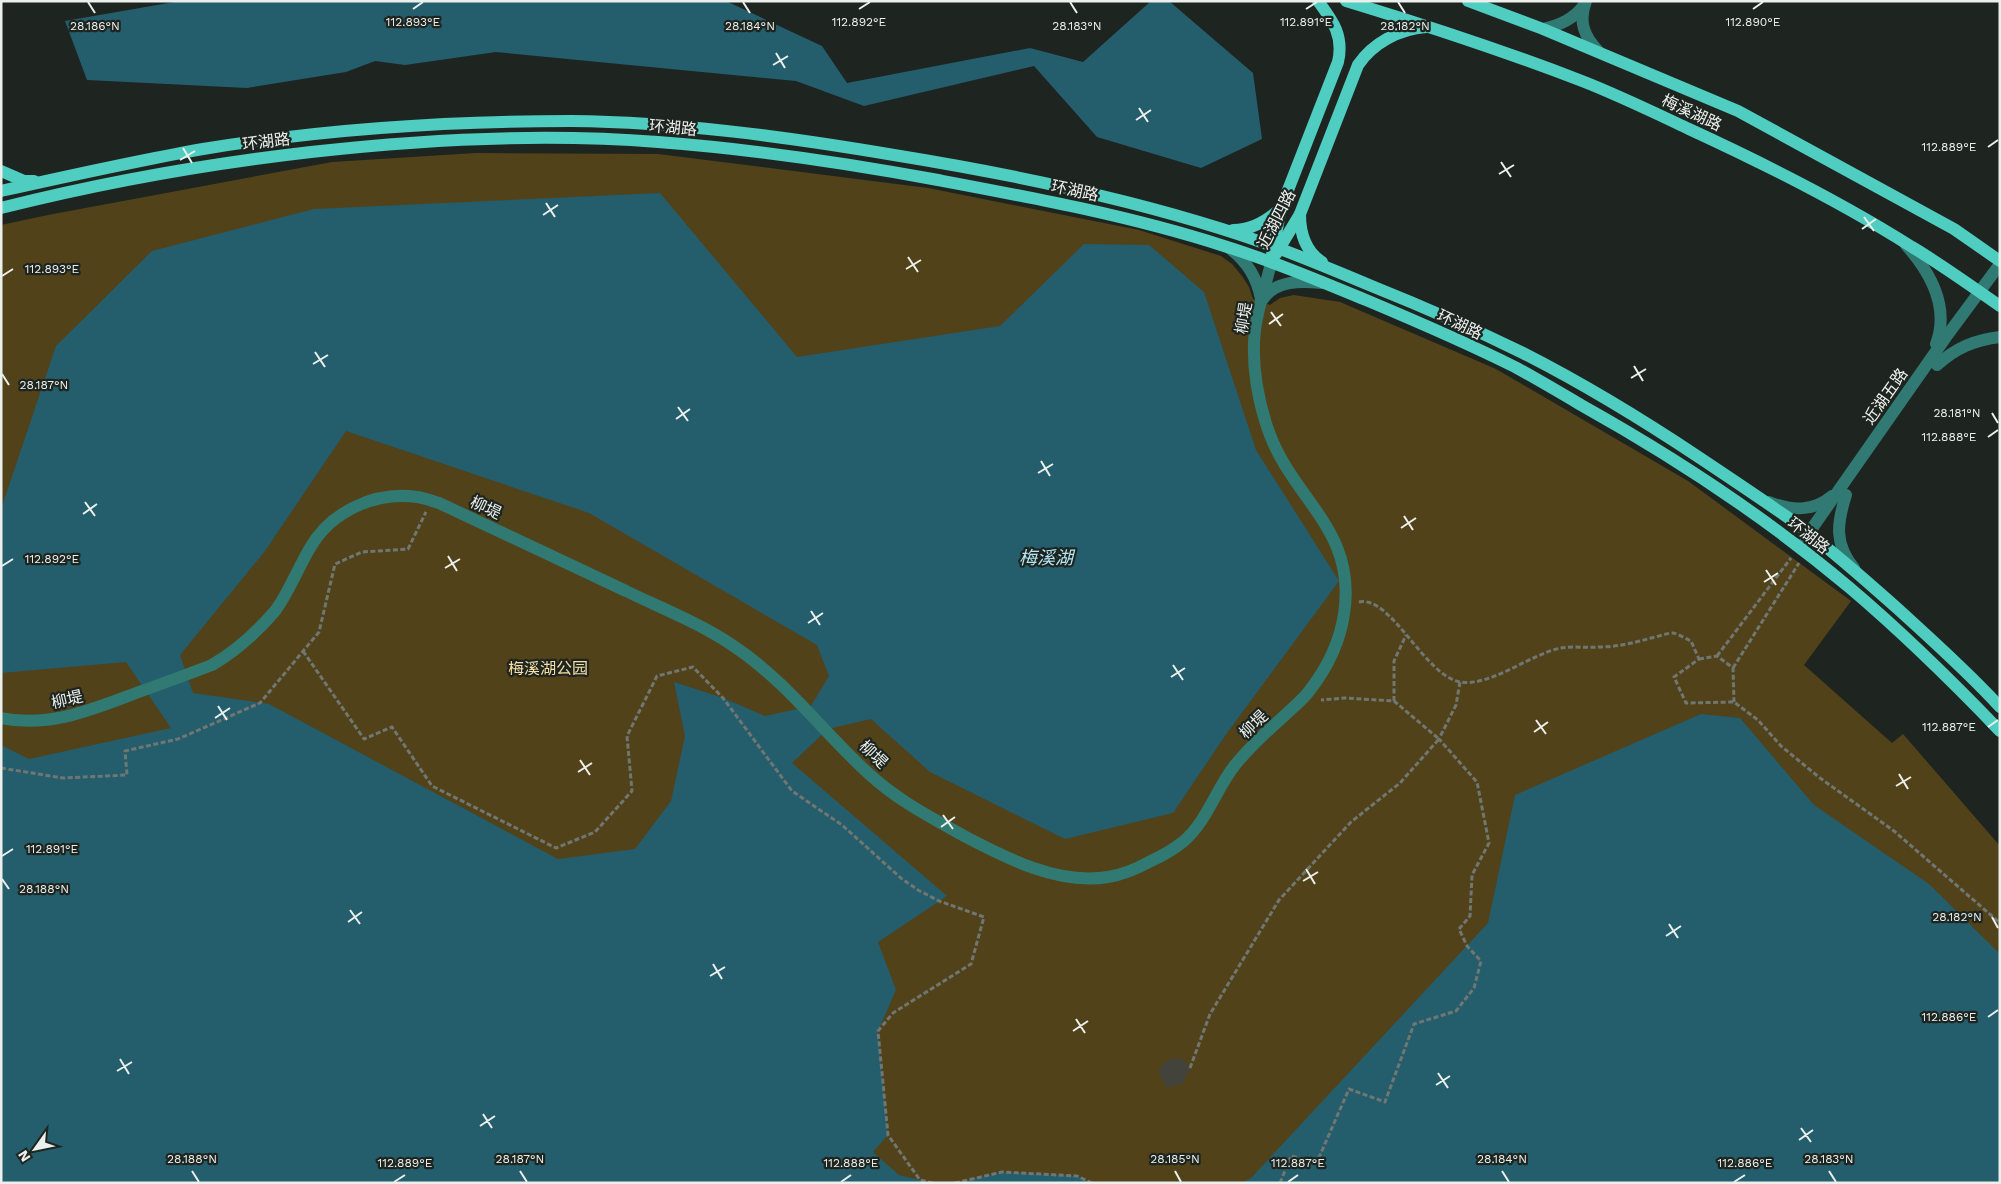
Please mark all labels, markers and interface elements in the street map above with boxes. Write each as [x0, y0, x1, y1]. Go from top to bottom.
text: 112.893°E [386, 15, 440, 29]
text: 112.892°E [832, 15, 887, 29]
text: 112.891°E [1280, 15, 1332, 29]
text: 112.890°E [1726, 15, 1781, 29]
text: 28.186°N [70, 19, 120, 33]
text: 28.184°N [725, 19, 775, 33]
text: 28.183°N [1052, 19, 1102, 33]
text: 28.182°N [1380, 19, 1430, 33]
street label: 梅溪湖路 [1659, 90, 1725, 135]
street label: 环湖路 [648, 116, 698, 139]
street label: 环湖路 [241, 129, 291, 154]
text: 112.889°E [1922, 140, 1977, 154]
street label: 环湖路 [1049, 176, 1100, 205]
street label: 近湖四路 [1253, 186, 1299, 252]
text: 112.893°E [25, 262, 79, 276]
street label: 柳堤 [1232, 301, 1255, 335]
street label: 环湖路 [1434, 306, 1486, 343]
street label: 近湖五路 [1859, 365, 1912, 428]
text: 28.187°N [20, 378, 68, 392]
text: 28.181°N [1933, 406, 1981, 420]
text: 112.888°E [1922, 430, 1977, 444]
street label: 柳堤 [467, 492, 504, 523]
street label: 环湖路 [1784, 513, 1833, 558]
water label: 梅溪湖 [1019, 547, 1076, 568]
text: 112.892°E [25, 552, 80, 566]
park label: 梅溪湖公园 [508, 659, 588, 678]
street label: 柳堤 [49, 687, 85, 712]
street label: 柳堤 [1235, 706, 1271, 742]
text: 112.887°E [1922, 720, 1976, 734]
street label: 柳堤 [856, 736, 892, 772]
text: 112.891°E [26, 842, 78, 856]
text: 28.188°N [19, 882, 69, 896]
text: 28.182°N [1932, 910, 1982, 924]
text: 112.886°E [1922, 1010, 1977, 1024]
north arrow [10, 1124, 60, 1174]
text: N [15, 1147, 34, 1165]
text: 28.188°N [167, 1152, 217, 1166]
text: 28.187°N [496, 1152, 544, 1166]
text: 28.185°N [1150, 1152, 1200, 1166]
text: 28.184°N [1477, 1152, 1527, 1166]
text: 28.183°N [1804, 1152, 1854, 1166]
text: 112.889°E [378, 1156, 433, 1170]
text: 112.888°E [824, 1156, 879, 1170]
text: 112.887°E [1271, 1156, 1325, 1170]
text: 112.886°E [1718, 1156, 1773, 1170]

